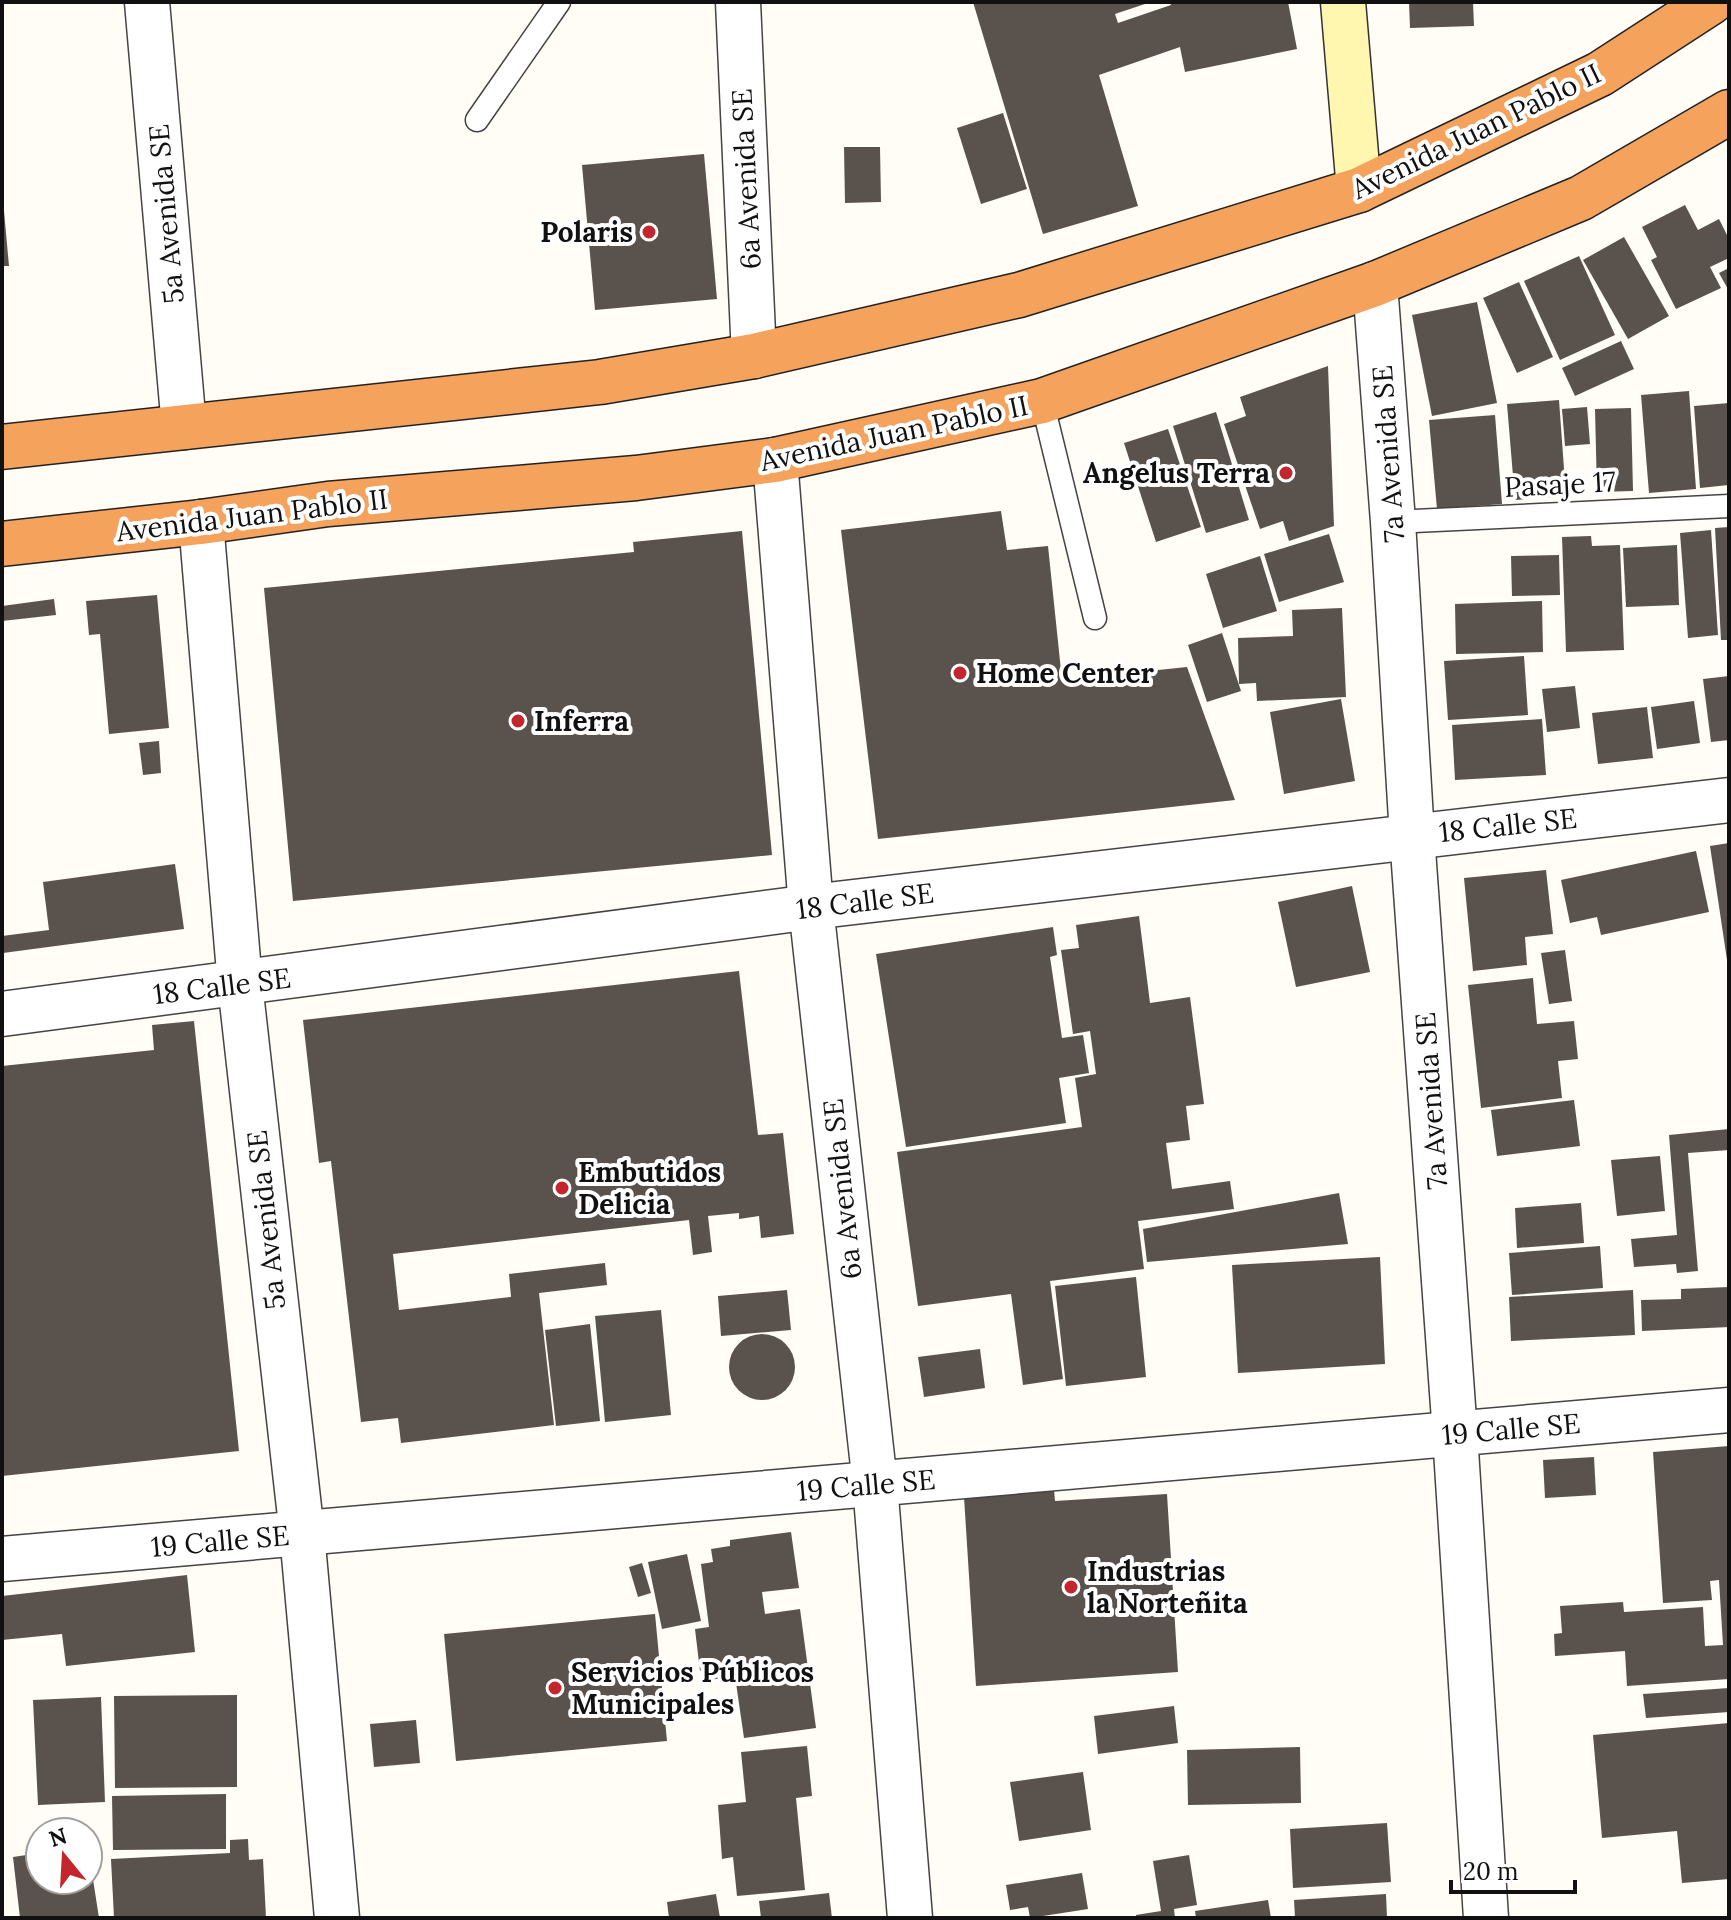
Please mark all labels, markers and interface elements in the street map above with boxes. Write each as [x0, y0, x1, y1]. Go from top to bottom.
street label: Avenida Juan Pablo II [1344, 55, 1607, 207]
street label: 6a Avenida SE [723, 88, 769, 270]
street label: 5a Avenida SE [140, 123, 192, 305]
place label: Polaris [540, 214, 633, 250]
marker: Polaris [640, 223, 658, 241]
street label: 7a Avenida SE [1364, 364, 1412, 544]
street label: Avenida Juan Pablo II [756, 387, 1031, 479]
place label: Angelus Terra [1083, 455, 1270, 491]
street label: Pasaje 17 [1503, 463, 1617, 505]
marker: Angelus Terra [1277, 464, 1295, 482]
street label: Avenida Juan Pablo II [113, 480, 390, 550]
place label: Home Center [976, 655, 1155, 691]
marker: Home Center [951, 664, 969, 682]
place label: Inferra [534, 703, 629, 739]
marker: Inferra [509, 712, 527, 730]
street label: 18 Calle SE [1437, 800, 1579, 850]
street label: 18 Calle SE [794, 875, 936, 927]
street label: 18 Calle SE [151, 960, 293, 1012]
street label: 7a Avenida SE [1407, 1011, 1455, 1191]
street label: 6a Avenida SE [815, 1097, 869, 1281]
street label: 5a Avenida SE [239, 1129, 293, 1311]
place label: Embutidos Delicia [578, 1154, 721, 1222]
marker: Embutidos Delicia [553, 1179, 571, 1197]
street label: 19 Calle SE [1440, 1405, 1582, 1453]
street label: 19 Calle SE [795, 1461, 937, 1509]
street label: 19 Calle SE [149, 1517, 291, 1565]
place label: Industrias la Norteñita [1087, 1553, 1248, 1621]
marker: Industrias la Norteñita [1062, 1578, 1080, 1596]
place label: Servicios Públicos Municipales [571, 1654, 814, 1722]
marker: Servicios Públicos Municipales [546, 1679, 564, 1697]
north arrow [24, 1816, 104, 1896]
text: N [45, 1821, 70, 1853]
scale bar [1451, 1844, 1575, 1894]
text: 20 m [1463, 1856, 1519, 1887]

